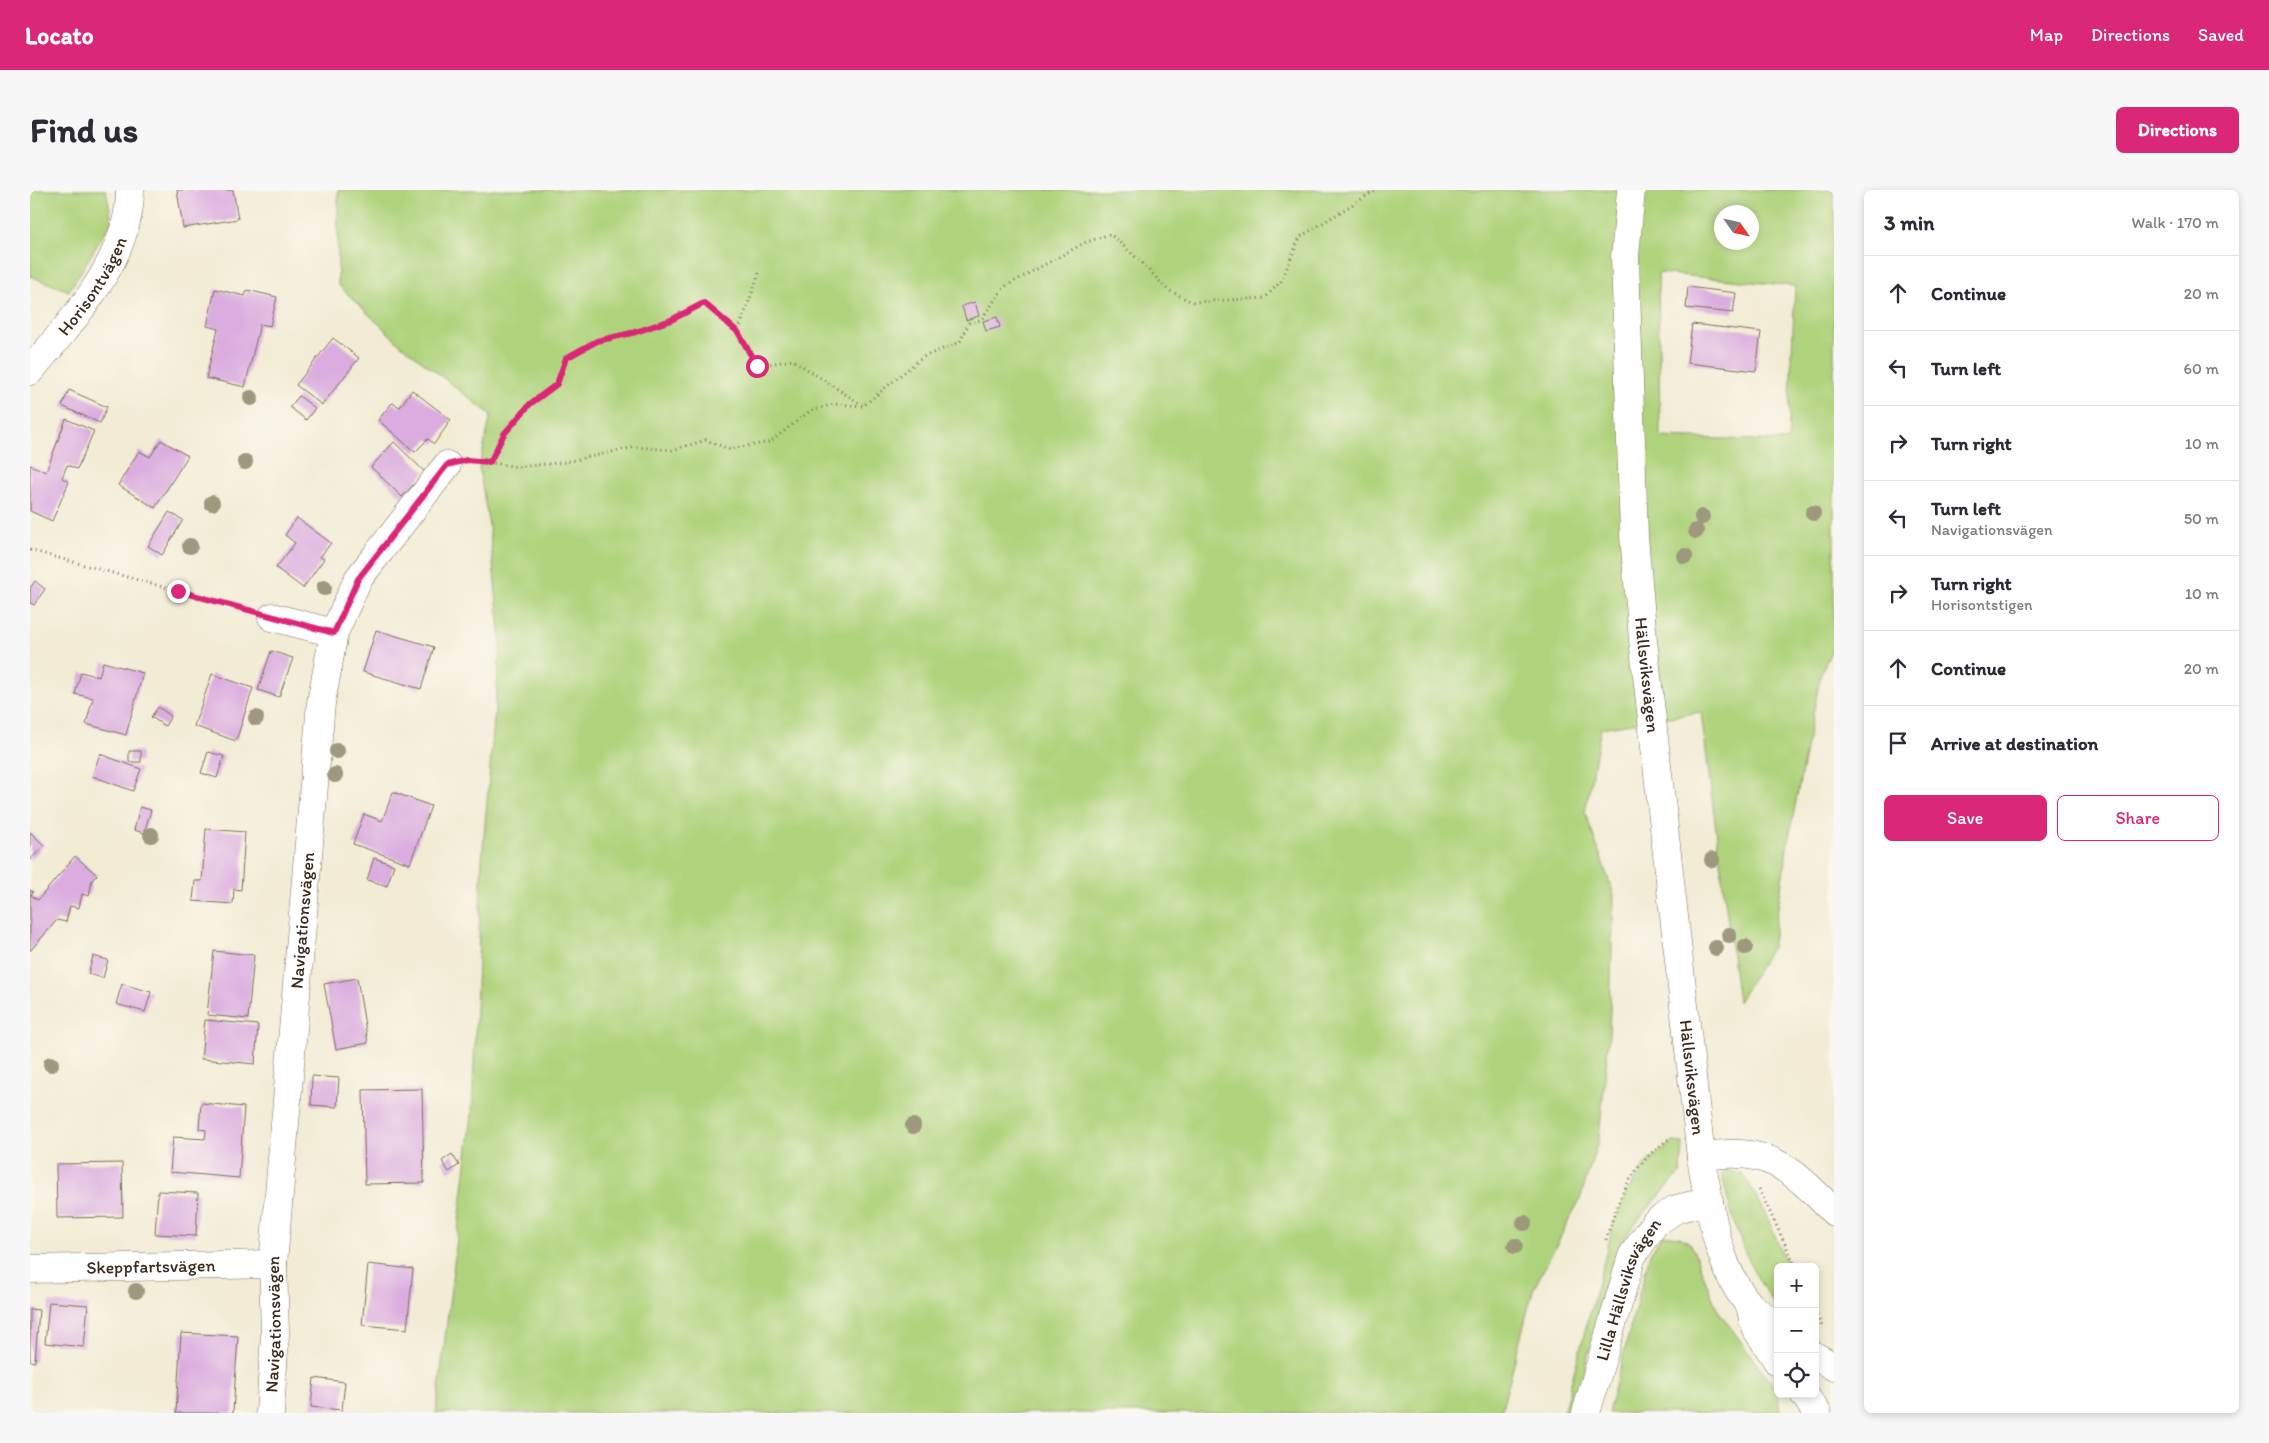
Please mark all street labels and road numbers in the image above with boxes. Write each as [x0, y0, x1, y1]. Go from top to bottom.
street label: Horisontvägen [53, 234, 132, 340]
street label: Hällsviksvägen [1630, 616, 1664, 734]
street label: Navigationsvägen [286, 851, 319, 990]
street label: Hällsviksvägen [1675, 1019, 1709, 1136]
street label: Lilla Hällsviksvägen [1591, 1214, 1666, 1363]
street label: Skeppfartsvägen [86, 1254, 216, 1279]
street label: Navigationsvägen [260, 1254, 286, 1393]

